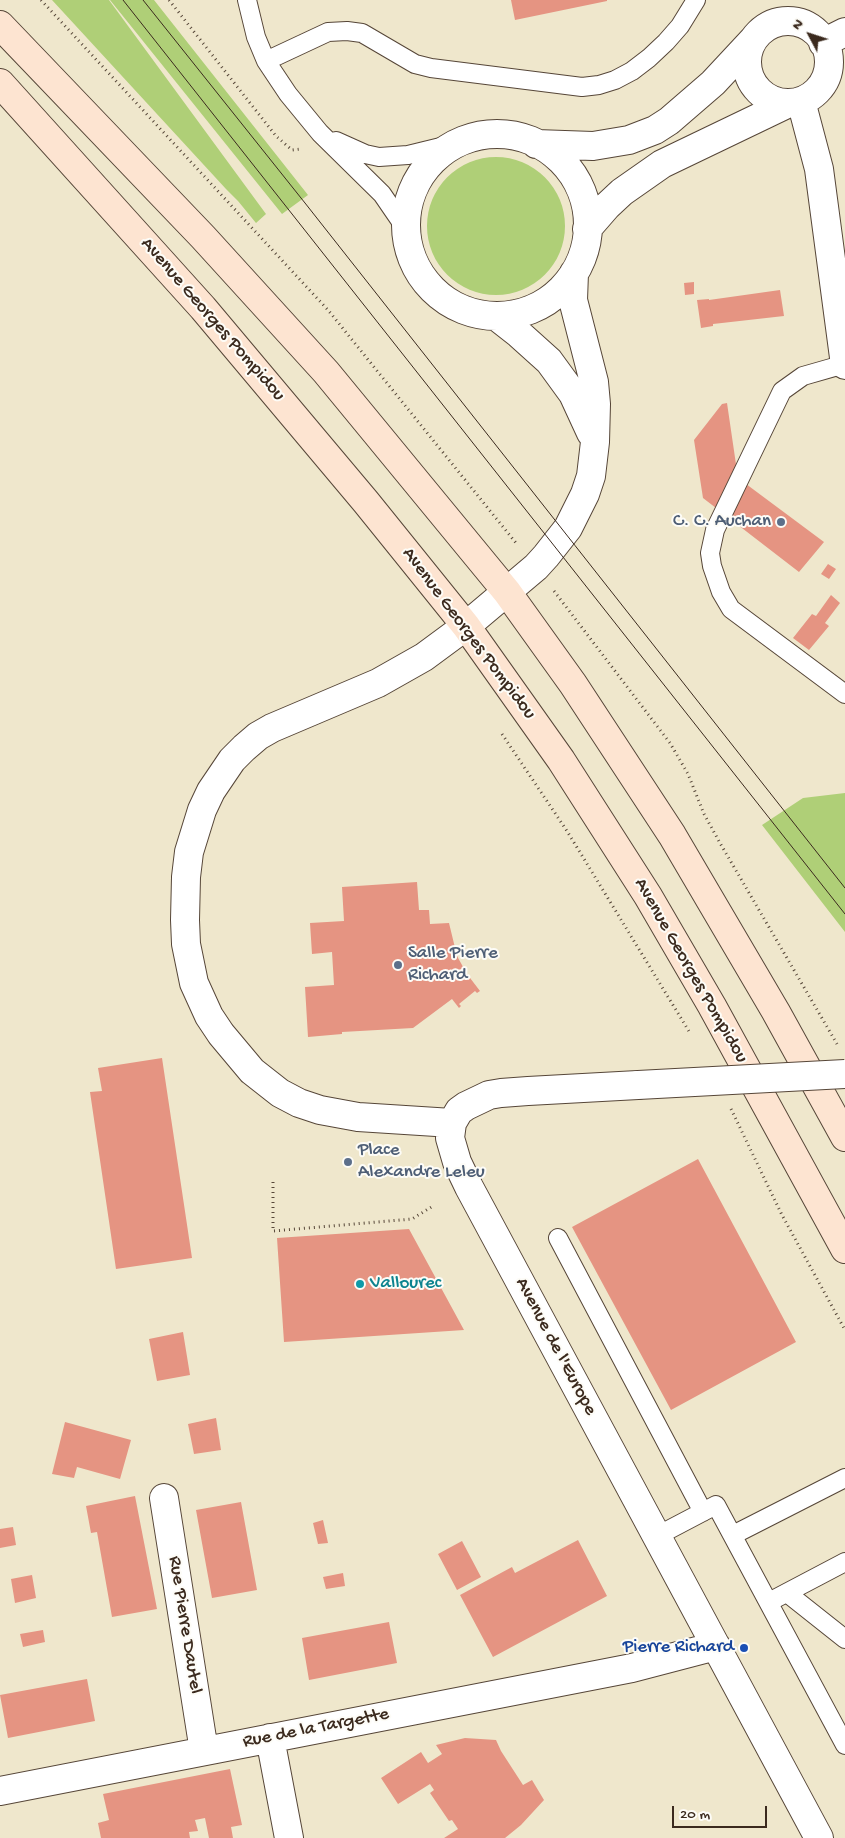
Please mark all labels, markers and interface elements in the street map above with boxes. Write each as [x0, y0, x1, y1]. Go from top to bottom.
north arrow [785, 10, 835, 60]
text: N [789, 16, 808, 34]
street label: Avenue Georges Pompidou [135, 234, 289, 406]
place label: C. C. Auchan [673, 511, 771, 533]
marker: C. C. Auchan [775, 516, 787, 528]
street label: Avenue Georges Pompidou [396, 544, 540, 724]
street label: Avenue Georges Pompidou [628, 875, 752, 1067]
place label: Salle Pierre Richard [408, 943, 498, 987]
marker: Salle Pierre Richard [392, 959, 404, 971]
place label: Place Alexandre Leleu [358, 1140, 485, 1184]
marker: Place Alexandre Leleu [342, 1156, 354, 1168]
place label: Vallourec [370, 1273, 441, 1295]
street label: Avenue de l'Europe [509, 1274, 601, 1420]
marker: Vallourec [354, 1278, 366, 1290]
street label: Rue Pierre Dautel [162, 1555, 206, 1695]
place label: Pierre Richard [623, 1637, 734, 1659]
marker: Pierre Richard [738, 1642, 750, 1654]
street label: Rue de la Targette [241, 1704, 391, 1754]
scale bar [675, 1796, 770, 1828]
text: 20 m [680, 1806, 710, 1824]

